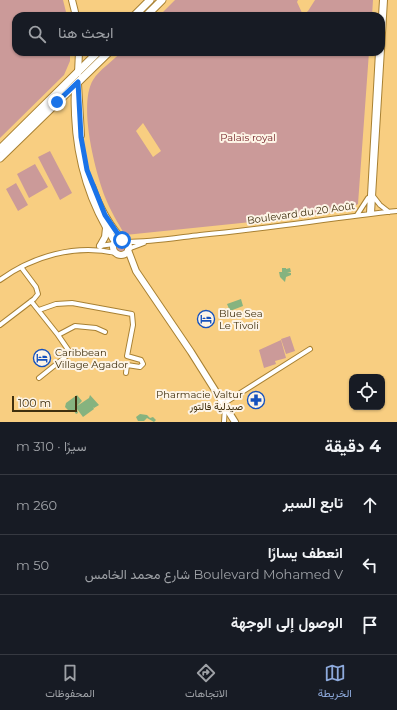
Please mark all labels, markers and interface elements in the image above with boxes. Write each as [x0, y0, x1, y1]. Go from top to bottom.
search box [12, 12, 385, 56]
icon: search [26, 23, 48, 45]
text: ابحث هنا [58, 23, 113, 42]
route end [48, 93, 66, 111]
park label: Palais royal [220, 131, 276, 144]
street label: Boulevard du 20 Août [246, 199, 356, 227]
route start [113, 231, 131, 249]
place label: Blue Sea Le Tivoli [219, 307, 263, 332]
hotel icon: Blue Sea Le Tivoli [196, 309, 216, 329]
place label: Caribbean Village Agador [55, 346, 128, 371]
hotel icon: Caribbean Village Agador [32, 348, 52, 368]
map controls [349, 374, 385, 410]
button: locate [349, 374, 385, 410]
place label: Pharmacie Valtur صيدلية فالتور [156, 388, 243, 413]
pharmacy icon: Pharmacie Valtur صيدلية فالتور [246, 390, 266, 410]
scale bar [12, 394, 77, 413]
text: 100 m [18, 396, 51, 410]
text: 4 دقيقة [324, 436, 381, 456]
text: سيرًا · 310 m [16, 438, 87, 454]
text: تابع السير [283, 493, 343, 512]
icon: ahead [359, 494, 381, 516]
text: 260 m [16, 497, 57, 513]
text: انعطف يسارًا [268, 543, 343, 562]
icon: left [359, 554, 381, 576]
text: 50 m [16, 557, 49, 573]
text: Boulevard Mohamed V شارع محمد الخامس [85, 566, 343, 582]
text: الوصول إلى الوجهة [231, 613, 343, 632]
icon: arrive [359, 614, 381, 636]
tab: المحفوظات [45, 662, 95, 703]
tab: الاتجاهات [185, 662, 228, 703]
tab: الخريطة [318, 662, 352, 703]

